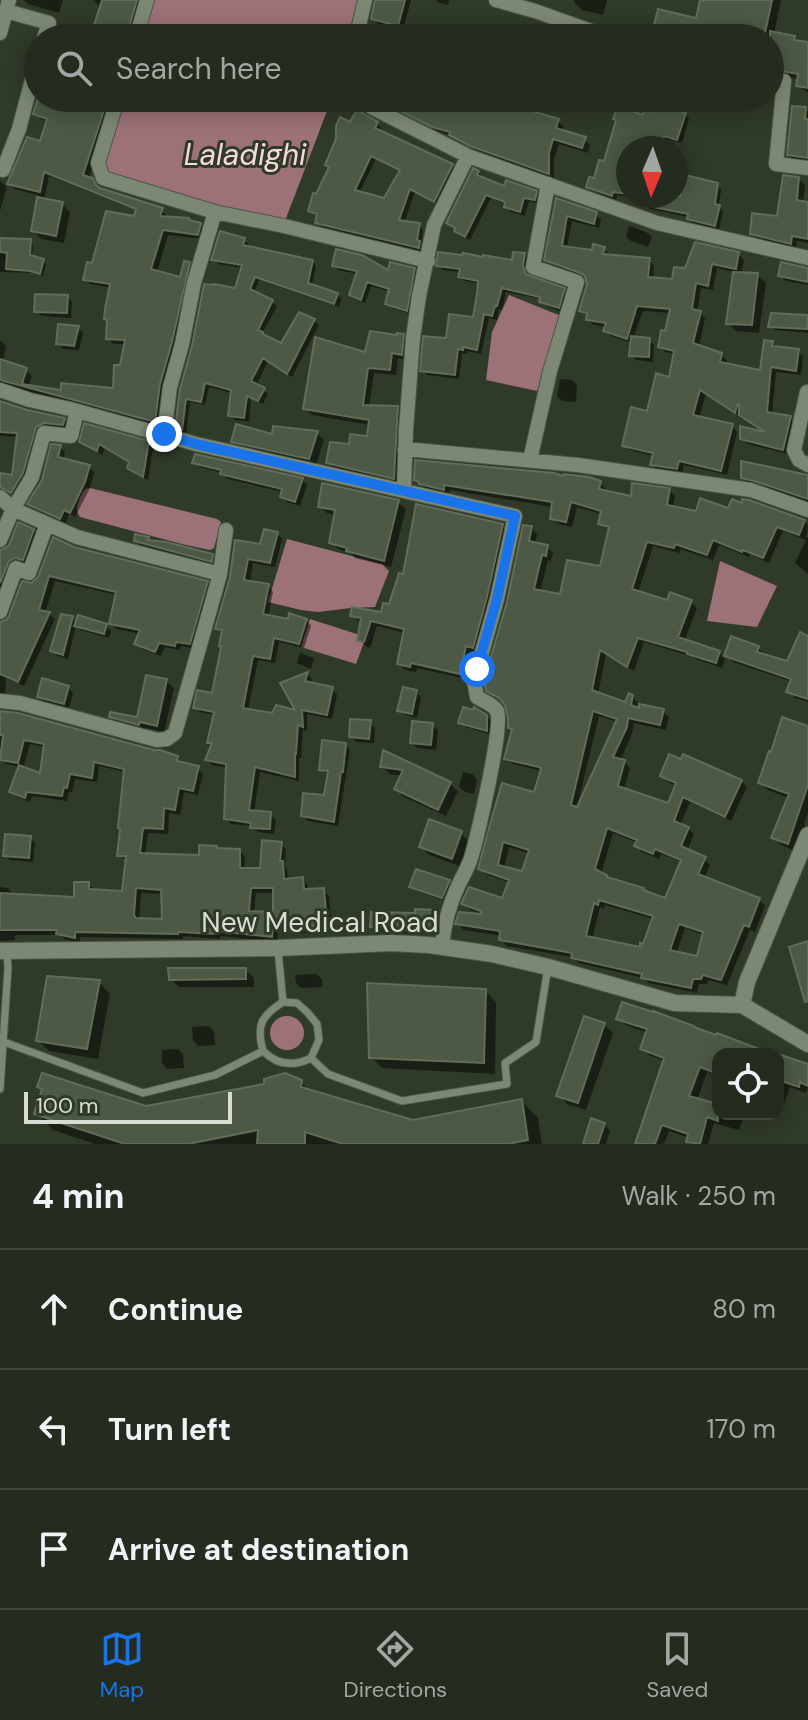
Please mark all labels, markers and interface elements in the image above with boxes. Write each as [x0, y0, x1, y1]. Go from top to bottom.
search box [24, 24, 784, 112]
icon: search [52, 46, 96, 90]
text: Search here [116, 49, 282, 88]
water label: Laladighi [184, 135, 307, 174]
north arrow [616, 136, 688, 208]
route end [146, 416, 182, 452]
route start [459, 651, 495, 687]
street label: New Medical Road [201, 904, 439, 941]
map controls [712, 1048, 784, 1120]
button: locate [712, 1048, 784, 1120]
scale bar [24, 1088, 232, 1124]
text: 100 m [36, 1091, 98, 1120]
text: 4 min [32, 1174, 124, 1219]
text: Walk · 250 m [621, 1179, 776, 1213]
icon: ahead [32, 1287, 76, 1331]
text: Continue [108, 1290, 243, 1329]
text: 80 m [712, 1292, 776, 1326]
icon: left [32, 1407, 76, 1451]
text: Turn left [108, 1410, 231, 1449]
text: 170 m [707, 1412, 776, 1446]
icon: arrive [32, 1527, 76, 1571]
text: Arrive at destination [108, 1530, 409, 1569]
tab: Map [100, 1627, 144, 1704]
tab: Directions [344, 1627, 447, 1704]
tab: Saved [647, 1627, 708, 1704]

